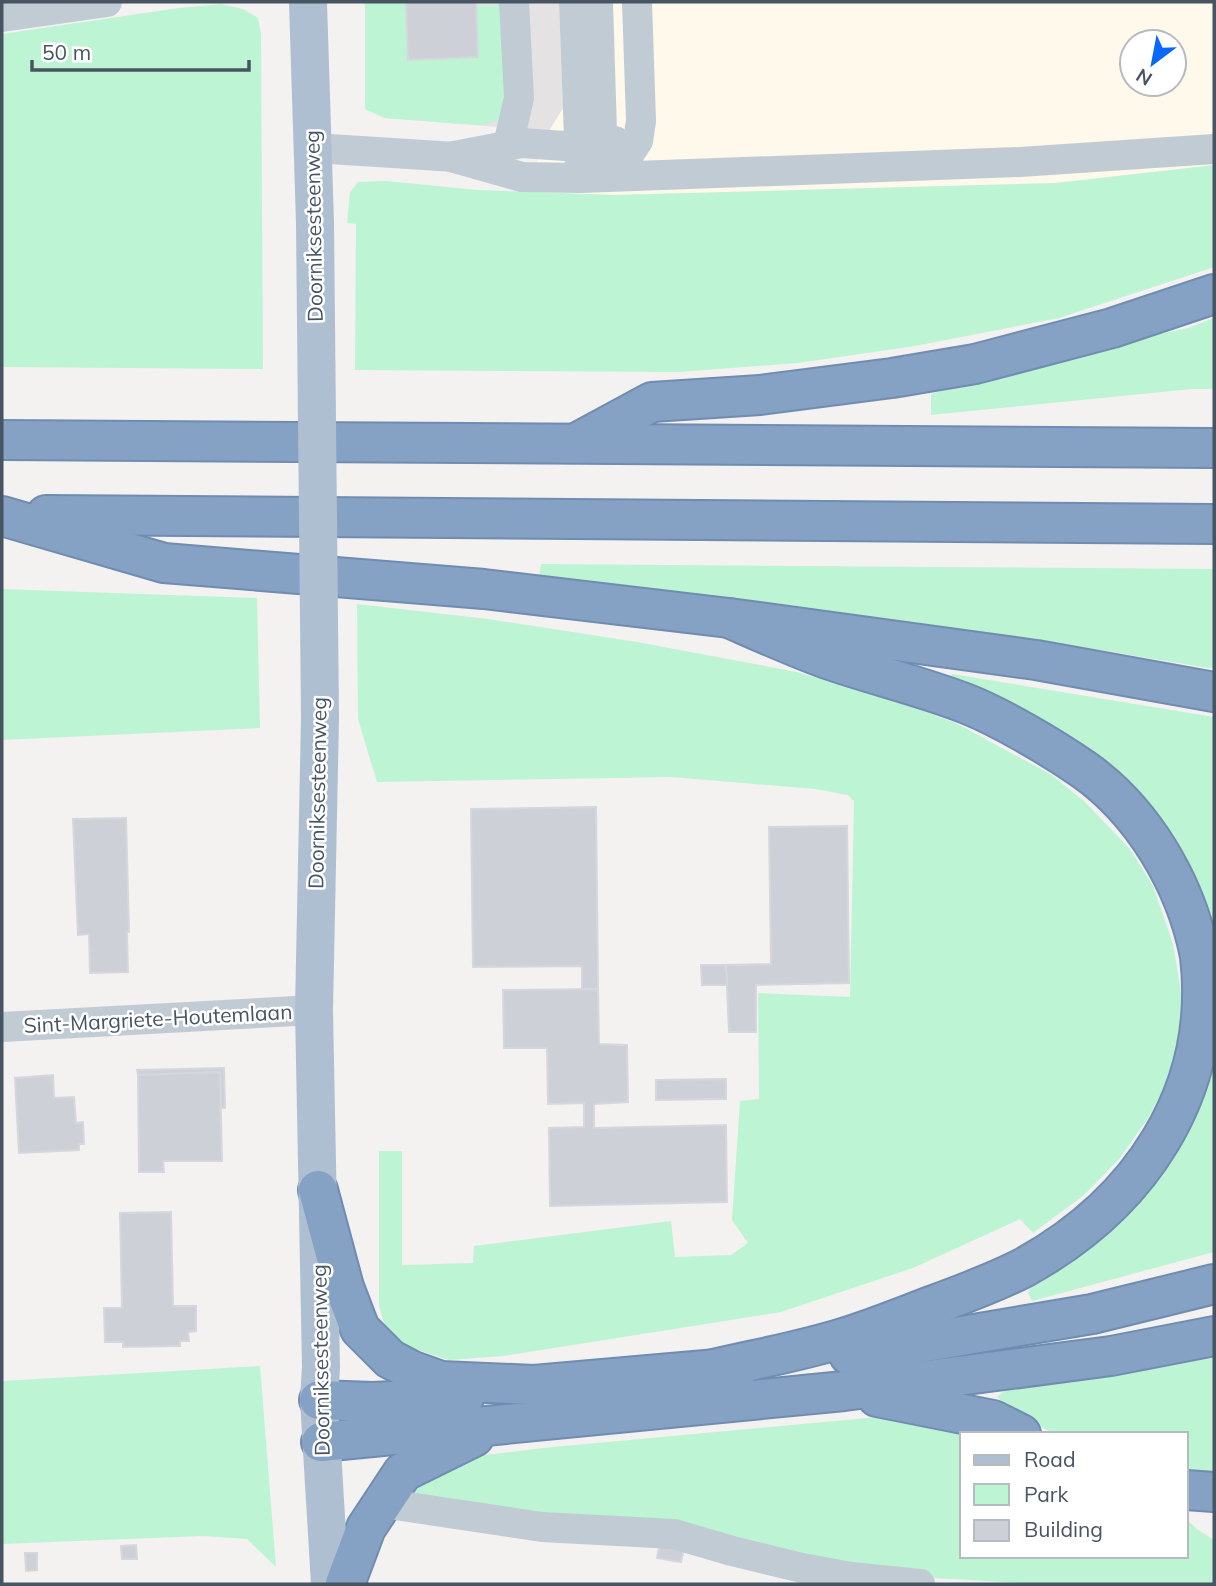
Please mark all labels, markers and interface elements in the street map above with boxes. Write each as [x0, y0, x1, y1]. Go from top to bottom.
scale bar [32, 28, 248, 72]
north arrow [1118, 28, 1188, 98]
text: 50 m [42, 39, 91, 65]
text: N [1132, 63, 1156, 91]
street label: Doorniksesteenweg [298, 130, 328, 322]
street label: Doorniksesteenweg [302, 697, 332, 889]
street label: Sint-Margriete-Houtemlaan [23, 998, 293, 1038]
street label: Doorniksesteenweg [305, 1264, 335, 1456]
legend [960, 1432, 1188, 1558]
text: Road [1024, 1446, 1075, 1472]
text: Park [1024, 1481, 1068, 1507]
text: Building [1024, 1516, 1103, 1542]

